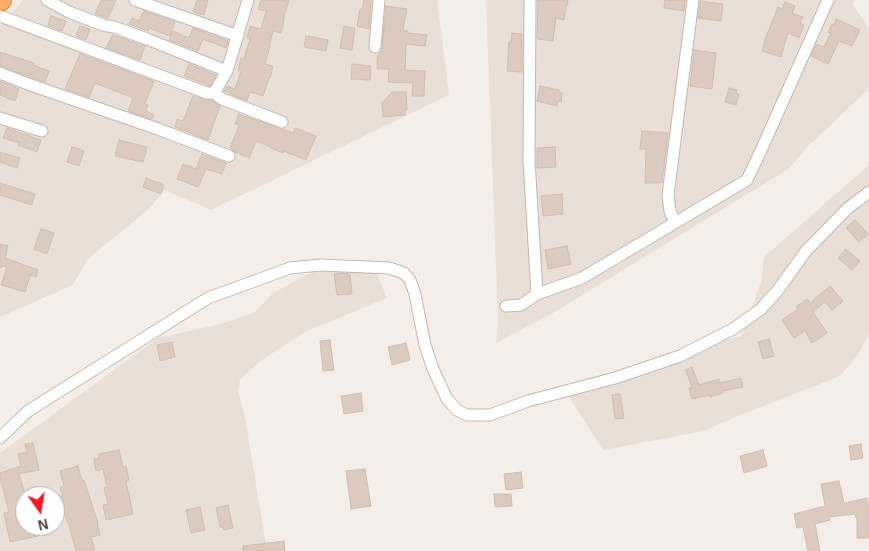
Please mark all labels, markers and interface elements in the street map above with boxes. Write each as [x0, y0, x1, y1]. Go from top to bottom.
north arrow [15, 486, 65, 536]
text: N [36, 516, 50, 534]

